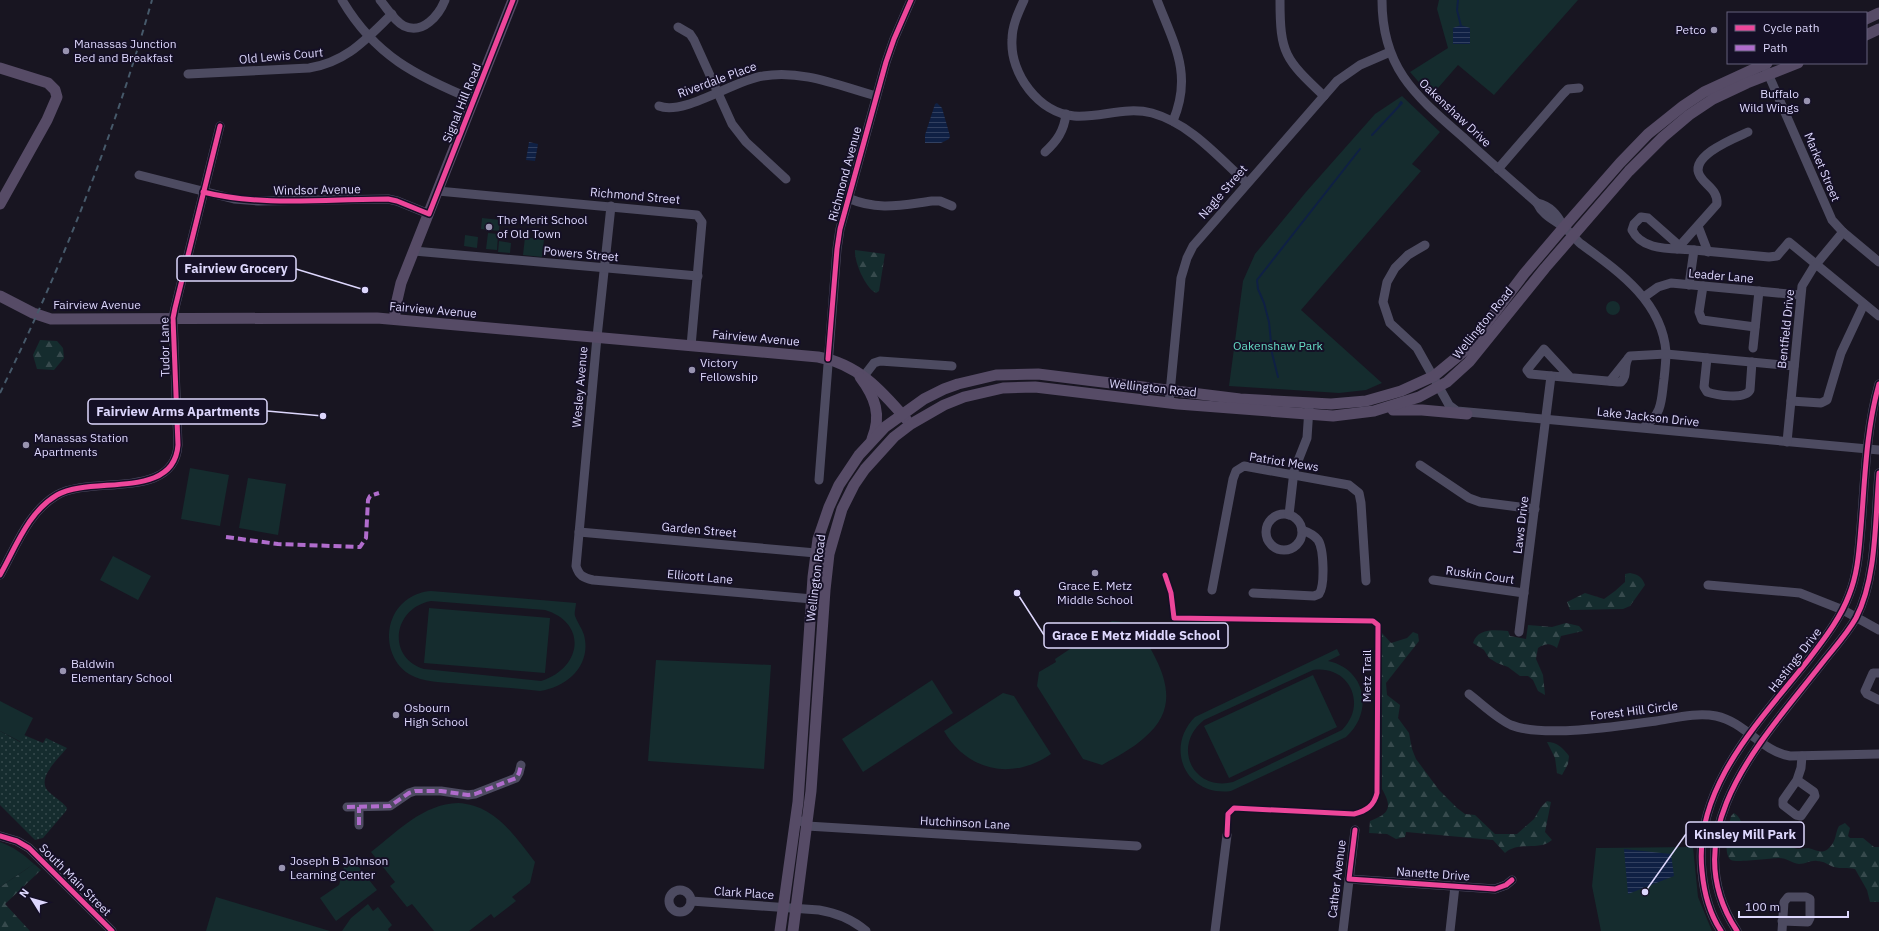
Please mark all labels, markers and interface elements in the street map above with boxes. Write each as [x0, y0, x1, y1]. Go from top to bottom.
legend [1727, 12, 1867, 64]
text: Cycle path [1763, 20, 1820, 35]
place label: Petco [1676, 22, 1706, 37]
marker: Petco [1709, 25, 1719, 35]
place label: Manassas Junction Bed and Breakfast [74, 36, 177, 65]
text: Path [1763, 40, 1788, 55]
street label: Old Lewis Court [238, 44, 324, 67]
marker: Manassas Junction Bed and Breakfast [61, 46, 71, 56]
street label: Riverdale Place [675, 58, 759, 101]
street label: Signal Hill Road [439, 61, 484, 145]
street label: Oakenshaw Drive [1416, 75, 1495, 150]
place label: Buffalo Wild Wings [1740, 86, 1799, 115]
marker: Buffalo Wild Wings [1802, 96, 1812, 106]
street label: Richmond Avenue [825, 124, 864, 223]
street label: Market Street [1801, 130, 1844, 203]
street label: Nagle Street [1195, 162, 1250, 222]
street label: Windsor Avenue [273, 181, 361, 198]
street label: Richmond Street [589, 184, 681, 207]
place label: The Merit School of Old Town [497, 212, 587, 241]
marker: The Merit School of Old Town [484, 222, 494, 232]
street label: Powers Street [543, 243, 619, 264]
callout: Fairview Grocery [177, 256, 296, 281]
text: Fairview Grocery [184, 260, 288, 277]
street label: Leader Lane [1688, 265, 1755, 286]
street label: Wellington Road [1449, 284, 1516, 362]
street label: Bentfield Drive [1774, 288, 1797, 369]
street label: Fairview Avenue [53, 297, 141, 312]
street label: Fairview Avenue [389, 298, 478, 321]
street label: Tudor Lane [156, 317, 173, 377]
street label: Fairview Avenue [712, 326, 801, 349]
park label: Oakenshaw Park [1233, 338, 1324, 353]
street label: Wesley Avenue [568, 345, 591, 428]
place label: Victory Fellowship [700, 355, 758, 384]
marker: Victory Fellowship [687, 365, 697, 375]
street label: Wellington Road [1109, 375, 1198, 400]
callout: Fairview Arms Apartments [88, 399, 267, 424]
text: Fairview Arms Apartments [96, 403, 260, 420]
street label: Lake Jackson Drive [1596, 404, 1700, 429]
place label: Manassas Station Apartments [34, 430, 128, 459]
marker: Manassas Station Apartments [21, 440, 31, 450]
street label: Patriot Mews [1248, 449, 1320, 474]
street label: Laws Drive [1510, 495, 1532, 555]
street label: Garden Street [661, 519, 737, 540]
street label: Wellington Road [803, 533, 828, 622]
street label: Ruskin Court [1445, 562, 1515, 587]
street label: Ellicott Lane [666, 566, 734, 587]
marker: Grace E. Metz Middle School [1090, 568, 1100, 578]
place label: Grace E. Metz Middle School [1057, 578, 1133, 607]
callout: Grace E Metz Middle School [1044, 623, 1228, 648]
street label: Hastings Drive [1765, 624, 1825, 695]
text: Grace E Metz Middle School [1052, 627, 1220, 644]
street label: Metz Trail [1359, 650, 1374, 702]
place label: Baldwin Elementary School [71, 656, 172, 685]
marker: Baldwin Elementary School [58, 666, 68, 676]
street label: Forest Hill Circle [1589, 698, 1679, 723]
place label: Osbourn High School [404, 700, 468, 729]
marker: Osbourn High School [391, 710, 401, 720]
street label: Hutchinson Lane [920, 813, 1011, 832]
callout: Kinsley Mill Park [1686, 822, 1804, 847]
text: Kinsley Mill Park [1694, 826, 1796, 843]
street label: Cather Avenue [1324, 839, 1349, 919]
street label: South Main Street [36, 840, 115, 919]
place label: Joseph B Johnson Learning Center [290, 853, 388, 882]
marker: Joseph B Johnson Learning Center [277, 863, 287, 873]
street label: Nanette Drive [1396, 863, 1471, 884]
north arrow [12, 879, 52, 919]
street label: Clark Place [713, 883, 775, 902]
text: N [16, 886, 32, 900]
scale bar [1739, 893, 1848, 919]
text: 100 m [1745, 899, 1780, 914]

